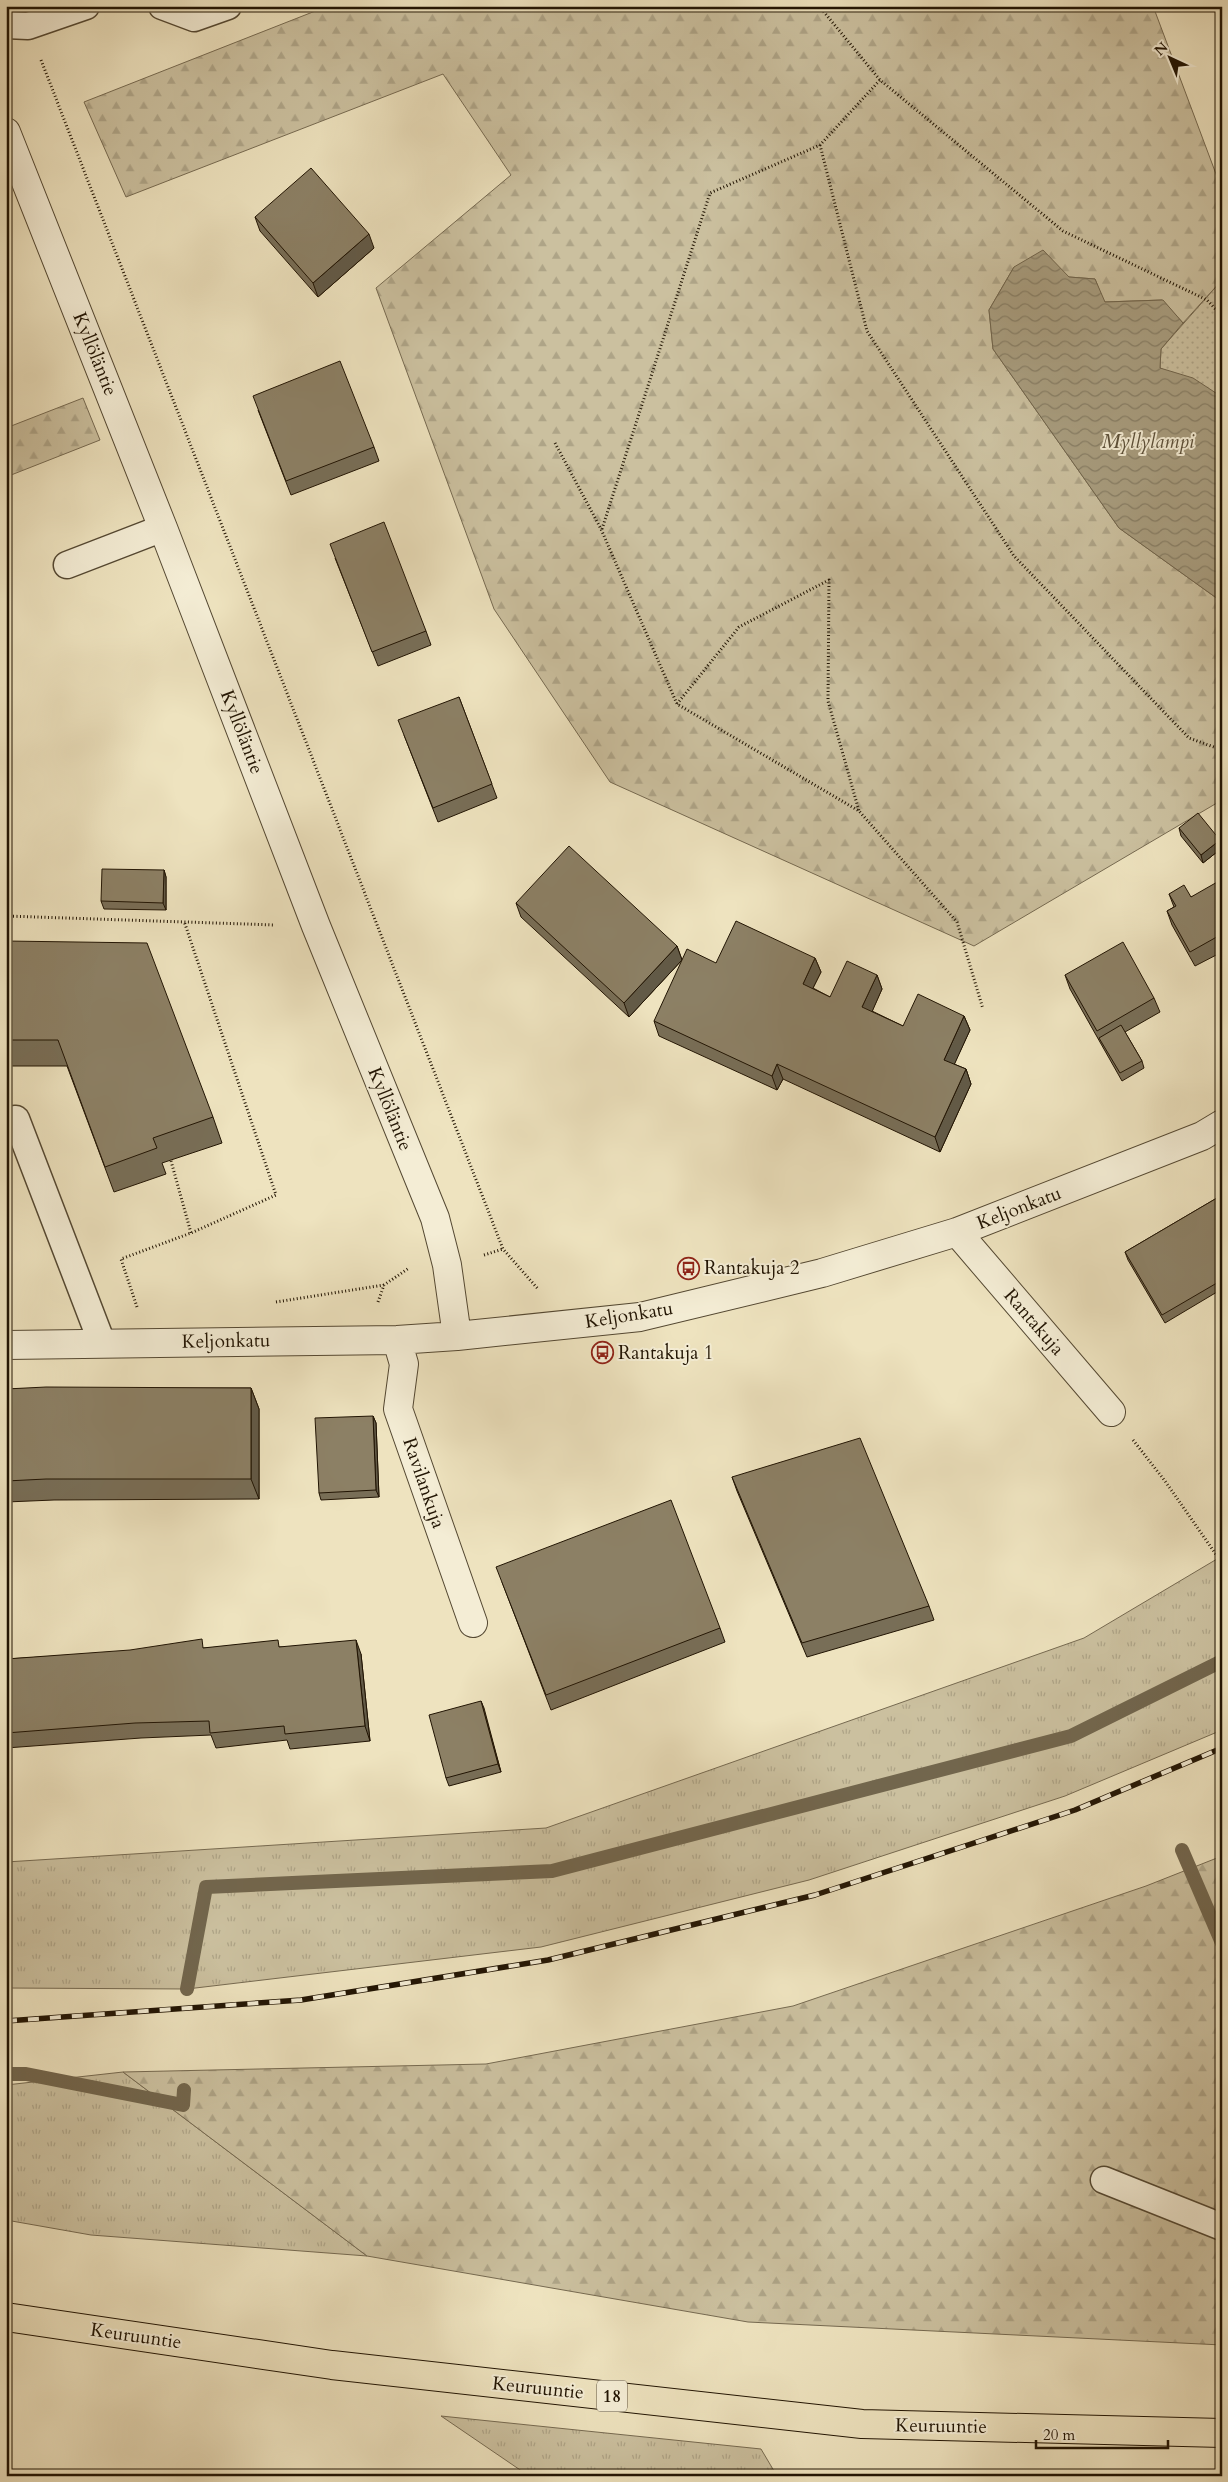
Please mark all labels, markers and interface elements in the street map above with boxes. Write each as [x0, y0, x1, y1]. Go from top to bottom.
north arrow [1146, 32, 1196, 82]
text: N [1150, 38, 1172, 60]
street label: Kyllöläntie [66, 308, 124, 400]
water label: Myllylampi [1102, 428, 1195, 455]
street label: Kyllöläntie [214, 686, 270, 778]
street label: Kyllöläntie [361, 1063, 419, 1155]
street label: Keljonkatu [973, 1180, 1065, 1236]
place label: Rantakuja 2 [704, 1255, 800, 1281]
bus stop icon: Rantakuja 2 [676, 1256, 700, 1280]
street label: Rantakuja [998, 1283, 1070, 1361]
street label: Keljonkatu [583, 1295, 675, 1335]
street label: Keljonkatu [181, 1327, 271, 1355]
place label: Rantakuja 1 [618, 1340, 713, 1366]
bus stop icon: Rantakuja 1 [590, 1341, 614, 1365]
street label: Ravilankuja [396, 1434, 452, 1532]
street label: Keuruuntie [89, 2317, 183, 2355]
street label: Keuruuntie [491, 2370, 585, 2406]
road number: 18 [597, 2380, 627, 2412]
street label: Keuruuntie [895, 2412, 987, 2440]
scale bar [1036, 2417, 1168, 2449]
text: 20 m [1043, 2425, 1075, 2445]

